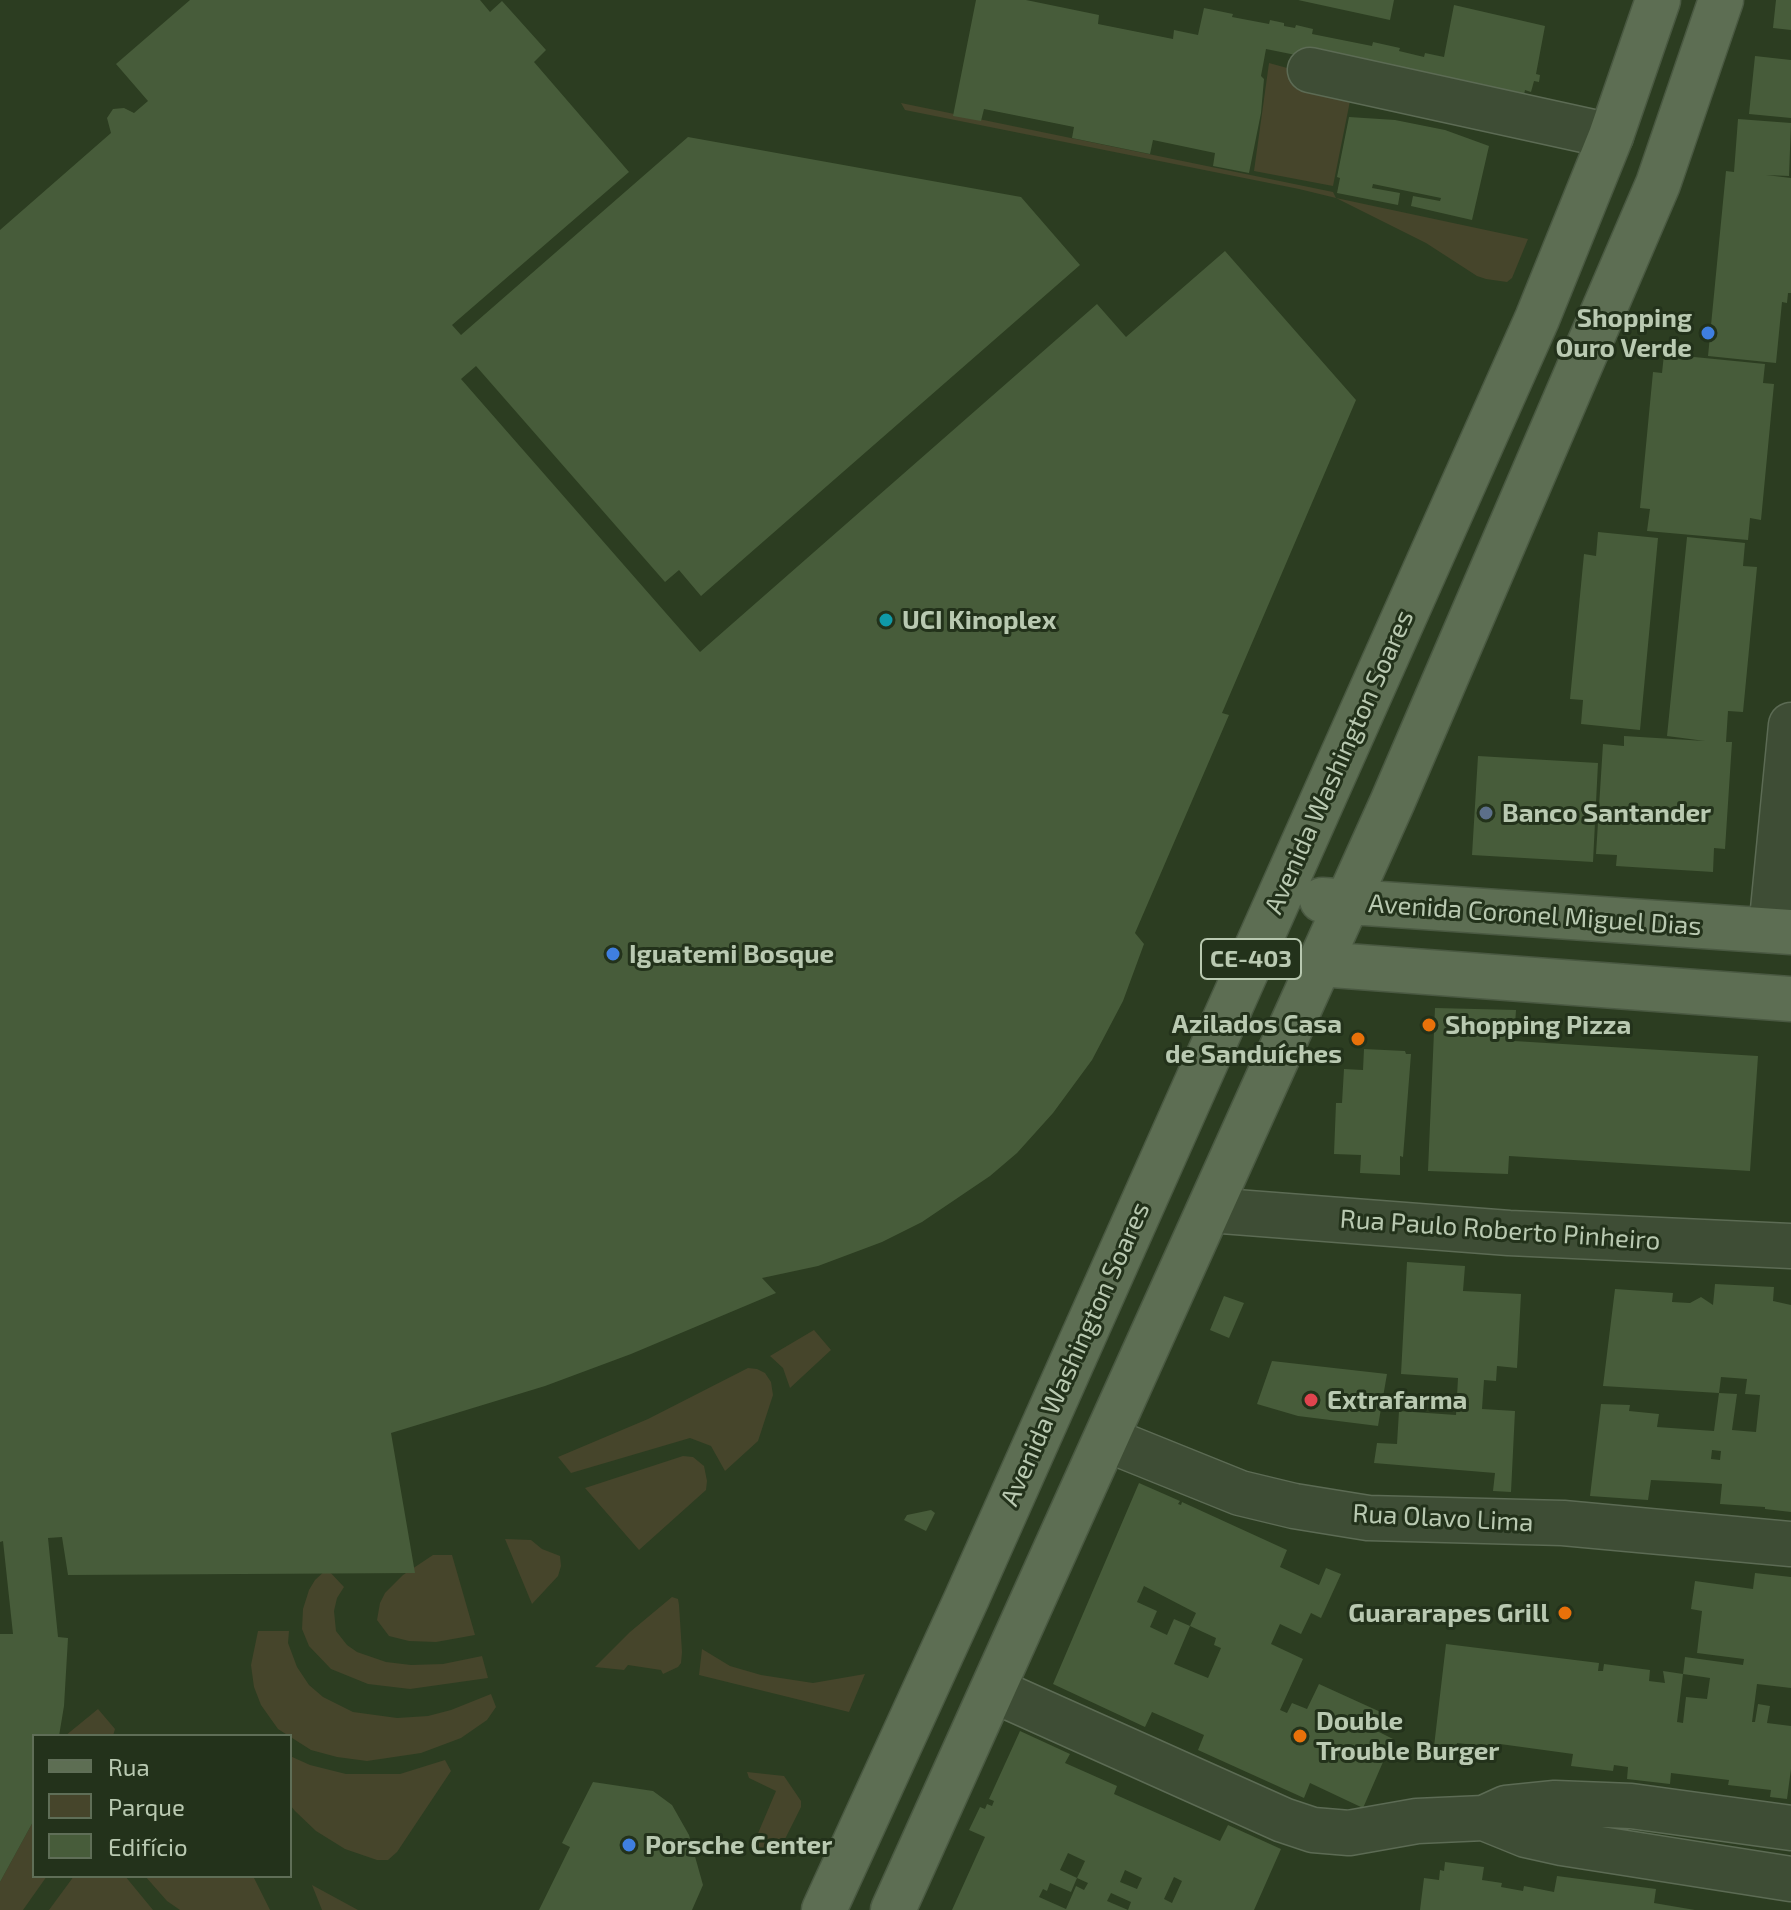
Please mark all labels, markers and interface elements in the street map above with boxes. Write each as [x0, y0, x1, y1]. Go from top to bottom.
place label: Shopping Ouro Verde [1555, 302, 1692, 364]
marker: Shopping Ouro Verde [1699, 324, 1717, 342]
place label: UCI Kinoplex [902, 604, 1056, 636]
street label: Avenida Washington Soares [1258, 605, 1420, 919]
marker: UCI Kinoplex [877, 611, 895, 629]
place label: Banco Santander [1502, 797, 1711, 829]
marker: Banco Santander [1477, 804, 1495, 822]
street label: Avenida Coronel Miguel Dias [1367, 888, 1703, 942]
place label: Iguatemi Bosque [629, 938, 834, 970]
road number: CE-403 [1201, 939, 1301, 979]
marker: Iguatemi Bosque [604, 945, 622, 963]
place label: Azilados Casa de Sanduíches [1165, 1008, 1342, 1070]
place label: Shopping Pizza [1445, 1009, 1631, 1041]
marker: Shopping Pizza [1420, 1016, 1438, 1034]
marker: Azilados Casa de Sanduíches [1349, 1030, 1367, 1048]
street label: Avenida Washington Soares [994, 1197, 1156, 1511]
street label: Rua Paulo Roberto Pinheiro [1339, 1203, 1661, 1257]
place label: Extrafarma [1327, 1384, 1467, 1416]
marker: Extrafarma [1302, 1391, 1320, 1409]
street label: Rua Olavo Lima [1352, 1498, 1534, 1538]
place label: Guararapes Grill [1348, 1597, 1549, 1629]
marker: Guararapes Grill [1556, 1604, 1574, 1622]
place label: Double Trouble Burger [1316, 1705, 1499, 1766]
marker: Double Trouble Burger [1291, 1727, 1309, 1745]
legend [32, 1734, 292, 1878]
text: Rua [108, 1752, 150, 1781]
text: Parque [108, 1792, 185, 1821]
place label: Porsche Center [645, 1829, 832, 1861]
text: Edifício [108, 1832, 188, 1861]
marker: Porsche Center [620, 1836, 638, 1854]

